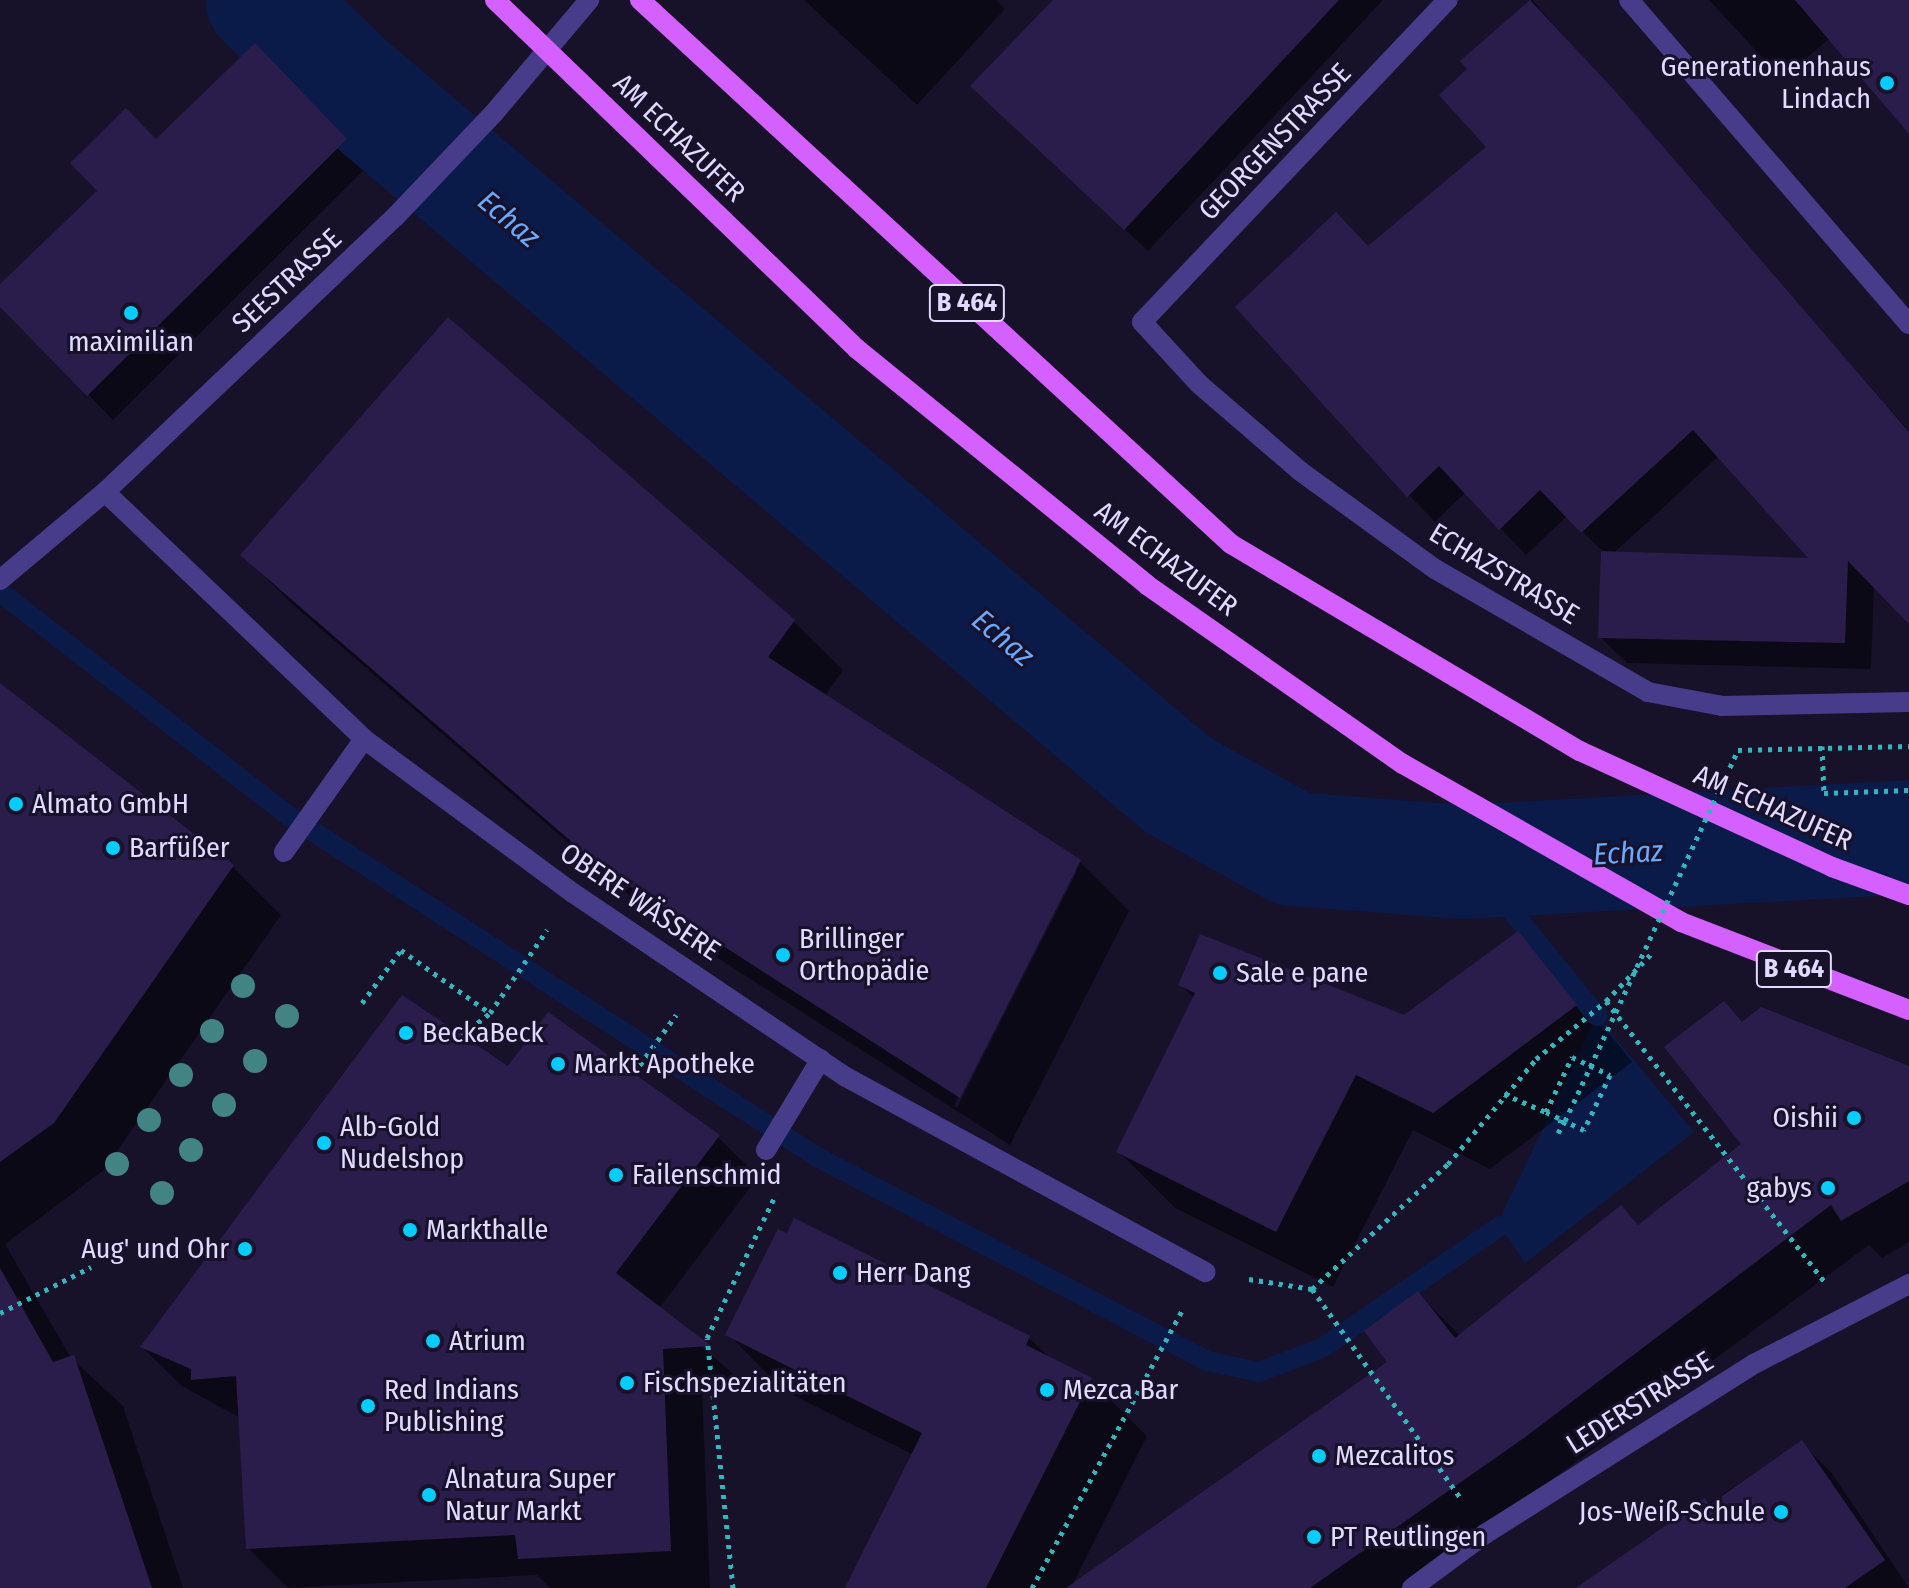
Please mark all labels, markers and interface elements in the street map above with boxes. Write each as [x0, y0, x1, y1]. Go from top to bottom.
place label: Generationenhaus Lindach [1661, 50, 1871, 116]
street label: GEORGENSTRASSE [1192, 57, 1358, 227]
street label: AM ECHAZUFER [606, 67, 752, 209]
marker: Generationenhaus Lindach [1878, 74, 1896, 92]
water label: Echaz [471, 183, 547, 255]
street label: SEESTRASSE [226, 222, 348, 340]
road number: B 464 [927, 281, 1007, 325]
marker: maximilian [122, 304, 140, 322]
place label: maximilian [68, 325, 194, 359]
street label: AM ECHAZUFER [1088, 494, 1244, 624]
street label: ECHAZSTRASSE [1423, 516, 1585, 632]
water label: Echaz [965, 602, 1041, 674]
street label: AM ECHAZUFER [1689, 758, 1857, 858]
place label: Almato GmbH [32, 787, 189, 821]
marker: Almato GmbH [7, 795, 25, 813]
place label: Barfüßer [129, 831, 230, 865]
water label: Echaz [1592, 833, 1664, 873]
street label: OBERE WÄSSERE [554, 836, 726, 968]
marker: Barfüßer [104, 839, 122, 857]
place label: Brillinger Orthopädie [799, 922, 929, 988]
marker: Brillinger Orthopädie [774, 946, 792, 964]
road number: B 464 [1754, 947, 1834, 991]
place label: Sale e pane [1236, 956, 1368, 990]
marker: Sale e pane [1211, 964, 1229, 982]
place label: BeckaBeck [422, 1016, 544, 1050]
marker: BeckaBeck [397, 1024, 415, 1042]
place label: Markt Apotheke [574, 1047, 755, 1081]
marker: Markt Apotheke [549, 1055, 567, 1073]
place label: Oishii [1773, 1101, 1838, 1135]
marker: Oishii [1845, 1109, 1863, 1127]
place label: Alb-Gold Nudelshop [340, 1110, 464, 1176]
marker: Alb-Gold Nudelshop [315, 1134, 333, 1152]
place label: Failenschmid [632, 1158, 781, 1192]
marker: Failenschmid [607, 1166, 625, 1184]
place label: gabys [1747, 1171, 1812, 1205]
marker: gabys [1819, 1179, 1837, 1197]
place label: Markthalle [426, 1213, 548, 1247]
marker: Markthalle [401, 1221, 419, 1239]
place label: Aug' und Ohr [81, 1232, 229, 1266]
marker: Aug' und Ohr [236, 1240, 254, 1258]
place label: Herr Dang [856, 1256, 971, 1290]
marker: Herr Dang [831, 1264, 849, 1282]
place label: Atrium [449, 1324, 526, 1358]
marker: Atrium [424, 1332, 442, 1350]
street label: LEDERSTRASSE [1560, 1345, 1720, 1461]
place label: Fischspezialitäten [643, 1366, 847, 1400]
place label: Red Indians Publishing [384, 1373, 519, 1439]
place label: Mezca Bar [1063, 1373, 1178, 1407]
marker: Fischspezialitäten [618, 1374, 636, 1392]
marker: Mezca Bar [1038, 1381, 1056, 1399]
marker: Red Indians Publishing [359, 1397, 377, 1415]
place label: Mezcalitos [1335, 1439, 1454, 1473]
marker: Mezcalitos [1310, 1447, 1328, 1465]
place label: Alnatura Super Natur Markt [445, 1462, 616, 1528]
marker: Alnatura Super Natur Markt [420, 1486, 438, 1504]
place label: Jos-Weiß-Schule [1579, 1495, 1765, 1529]
marker: Jos-Weiß-Schule [1772, 1503, 1790, 1521]
place label: PT Reutlingen [1330, 1520, 1486, 1554]
marker: PT Reutlingen [1305, 1528, 1323, 1546]

